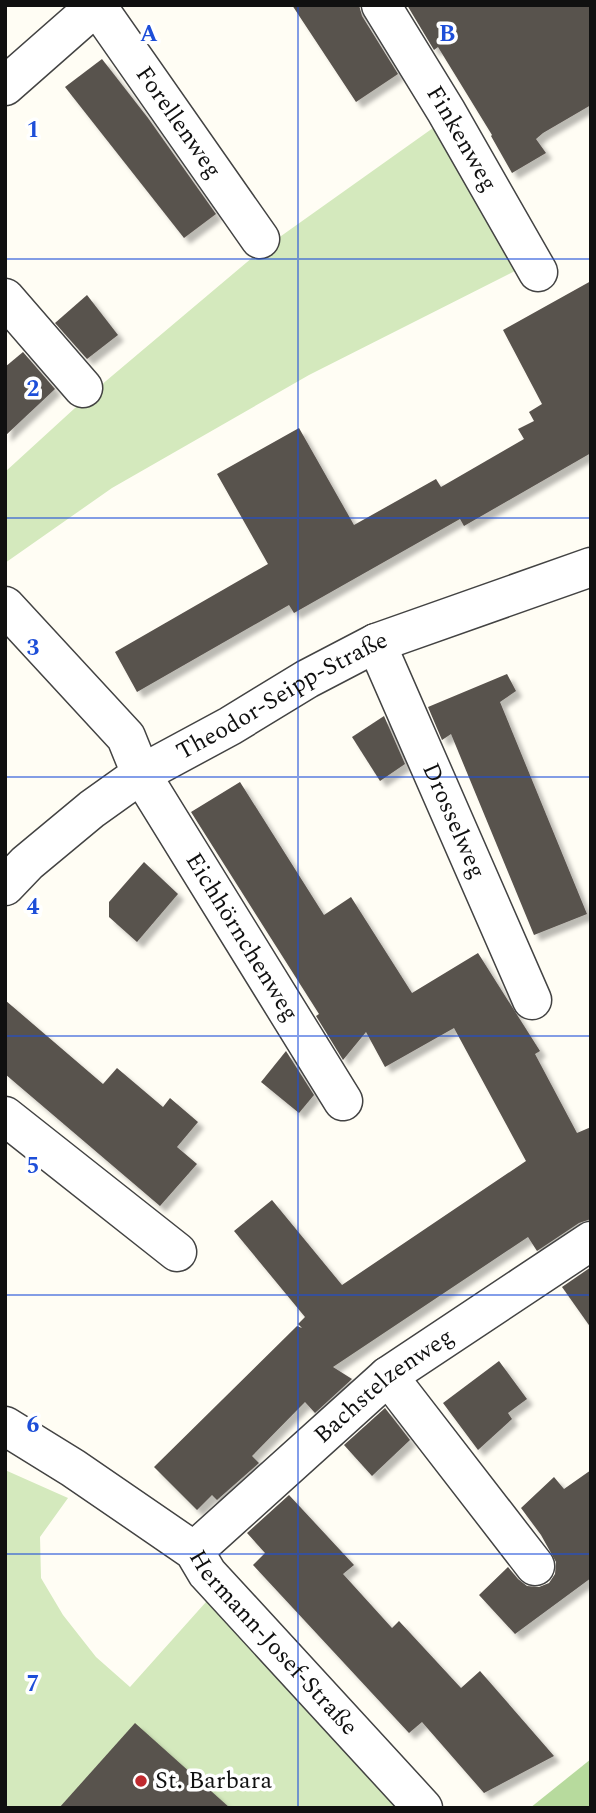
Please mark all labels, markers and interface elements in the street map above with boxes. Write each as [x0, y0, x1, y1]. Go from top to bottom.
text: A [140, 17, 158, 52]
text: B [439, 17, 455, 52]
street label: Forellenweg [126, 59, 231, 186]
street label: Finkenweg [417, 79, 506, 198]
text: 1 [27, 113, 39, 148]
text: 2 [27, 372, 40, 407]
street label: Theodor-Seipp-Straße [170, 622, 393, 770]
text: 3 [27, 631, 40, 666]
street label: Drosselweg [413, 757, 495, 884]
street label: Eichhörnchenweg [176, 846, 308, 1029]
text: 4 [27, 890, 40, 925]
text: 5 [27, 1149, 39, 1184]
street label: Bachstelzenweg [306, 1319, 461, 1452]
text: 6 [27, 1408, 40, 1443]
street label: Hermann-Josef-Straße [179, 1543, 366, 1744]
text: 7 [27, 1667, 39, 1702]
place label: St. Barbara [155, 1763, 273, 1799]
marker: St. Barbara [133, 1773, 149, 1789]

